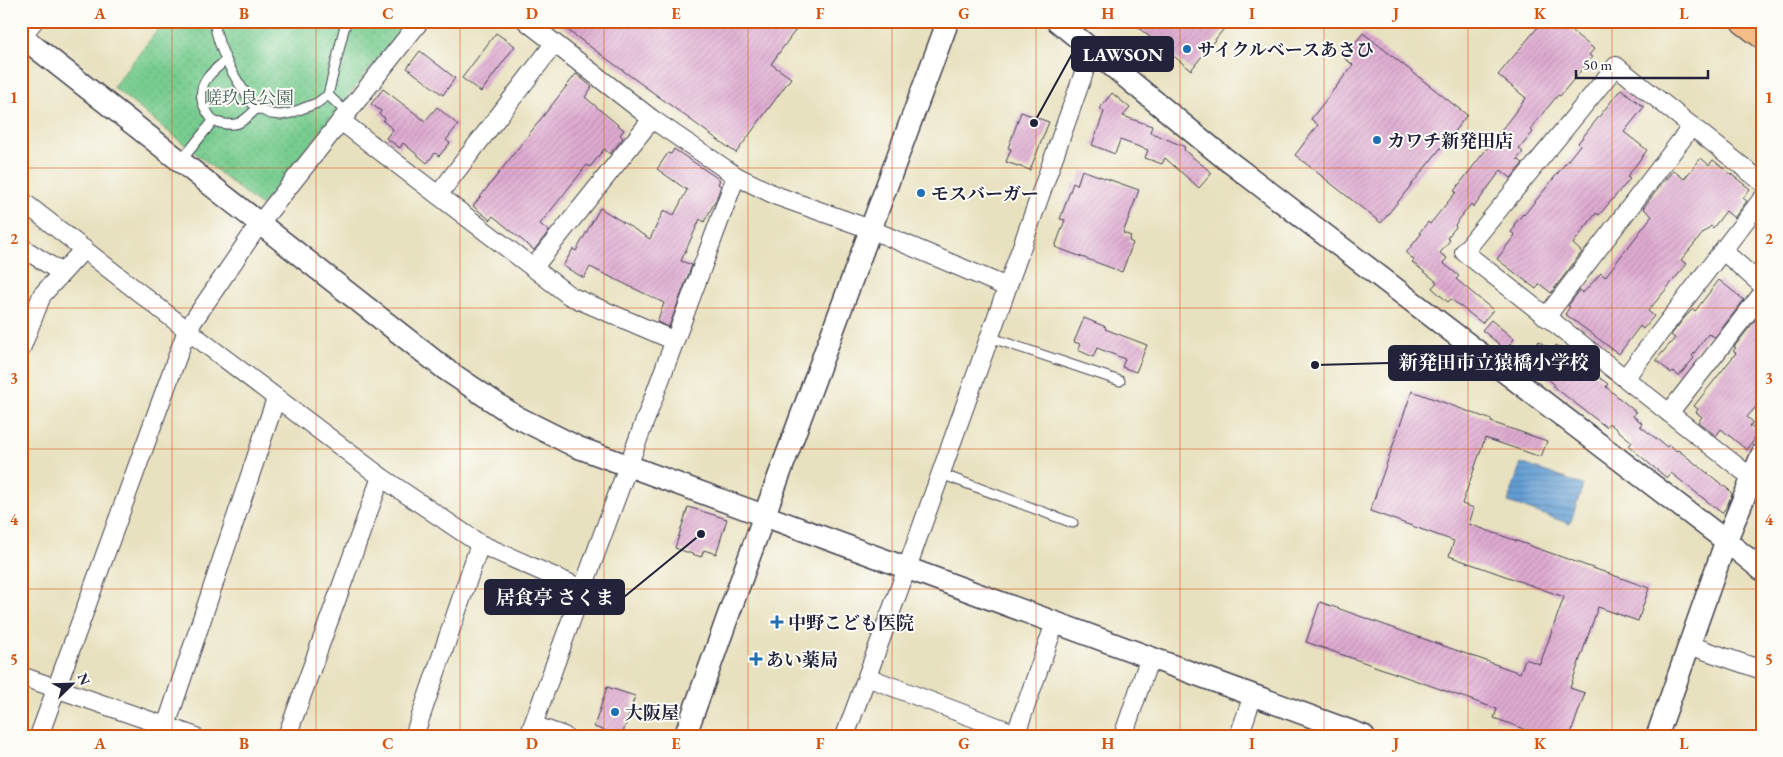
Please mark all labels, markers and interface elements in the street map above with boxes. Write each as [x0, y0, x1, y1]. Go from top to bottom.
text: A [93, 3, 106, 24]
text: B [239, 3, 249, 24]
text: C [382, 3, 394, 24]
text: D [526, 3, 538, 24]
text: E [671, 3, 681, 24]
text: F [816, 3, 825, 24]
text: G [958, 3, 970, 24]
text: H [1102, 3, 1115, 24]
text: I [1249, 3, 1255, 24]
text: J [1391, 3, 1399, 24]
text: K [1534, 3, 1547, 24]
text: L [1679, 3, 1689, 24]
callout: LAWSON [1072, 37, 1173, 71]
place label: サイクルベースあさひ [1197, 38, 1374, 61]
text: LAWSON [1083, 42, 1164, 67]
marker: サイクルベースあさひ [1181, 43, 1193, 55]
scale bar [1576, 48, 1708, 80]
text: 50 m [1583, 55, 1612, 74]
park label: 嵯玖良公園 [204, 86, 294, 109]
text: 1 [10, 87, 18, 108]
text: 1 [1765, 87, 1773, 108]
place label: カワチ新発田店 [1387, 129, 1513, 152]
marker: カワチ新発田店 [1371, 134, 1383, 146]
place label: モスバーガー [931, 182, 1039, 205]
marker: モスバーガー [915, 187, 927, 199]
text: 2 [10, 228, 19, 249]
text: 2 [1765, 228, 1774, 249]
callout: 新発田市立猿橋小学校 [1389, 346, 1599, 380]
text: 新発田市立猿橋小学校 [1399, 350, 1589, 375]
text: 3 [10, 368, 18, 389]
text: 3 [1765, 368, 1773, 389]
text: 4 [10, 509, 19, 530]
text: 4 [1765, 509, 1774, 530]
callout: 居食亭 さくま [485, 580, 624, 614]
text: 居食亭 さくま [496, 585, 614, 610]
place label: 中野こども医院 [788, 611, 914, 634]
marker: 中野こども医院 [770, 615, 784, 629]
place label: あい薬局 [766, 648, 838, 671]
text: 5 [10, 649, 18, 670]
text: 5 [1765, 649, 1773, 670]
marker: あい薬局 [750, 653, 762, 665]
north arrow [48, 660, 98, 710]
text: N [73, 670, 95, 688]
place label: 大阪屋 [625, 701, 679, 724]
marker: 大阪屋 [609, 706, 621, 718]
text: A [93, 733, 106, 754]
text: B [239, 733, 249, 754]
text: C [382, 733, 394, 754]
text: D [526, 733, 538, 754]
text: E [671, 733, 681, 754]
text: F [816, 733, 825, 754]
text: G [958, 733, 970, 754]
text: H [1102, 733, 1115, 754]
text: I [1249, 733, 1255, 754]
text: J [1391, 733, 1399, 754]
text: K [1534, 733, 1547, 754]
text: L [1679, 733, 1689, 754]

